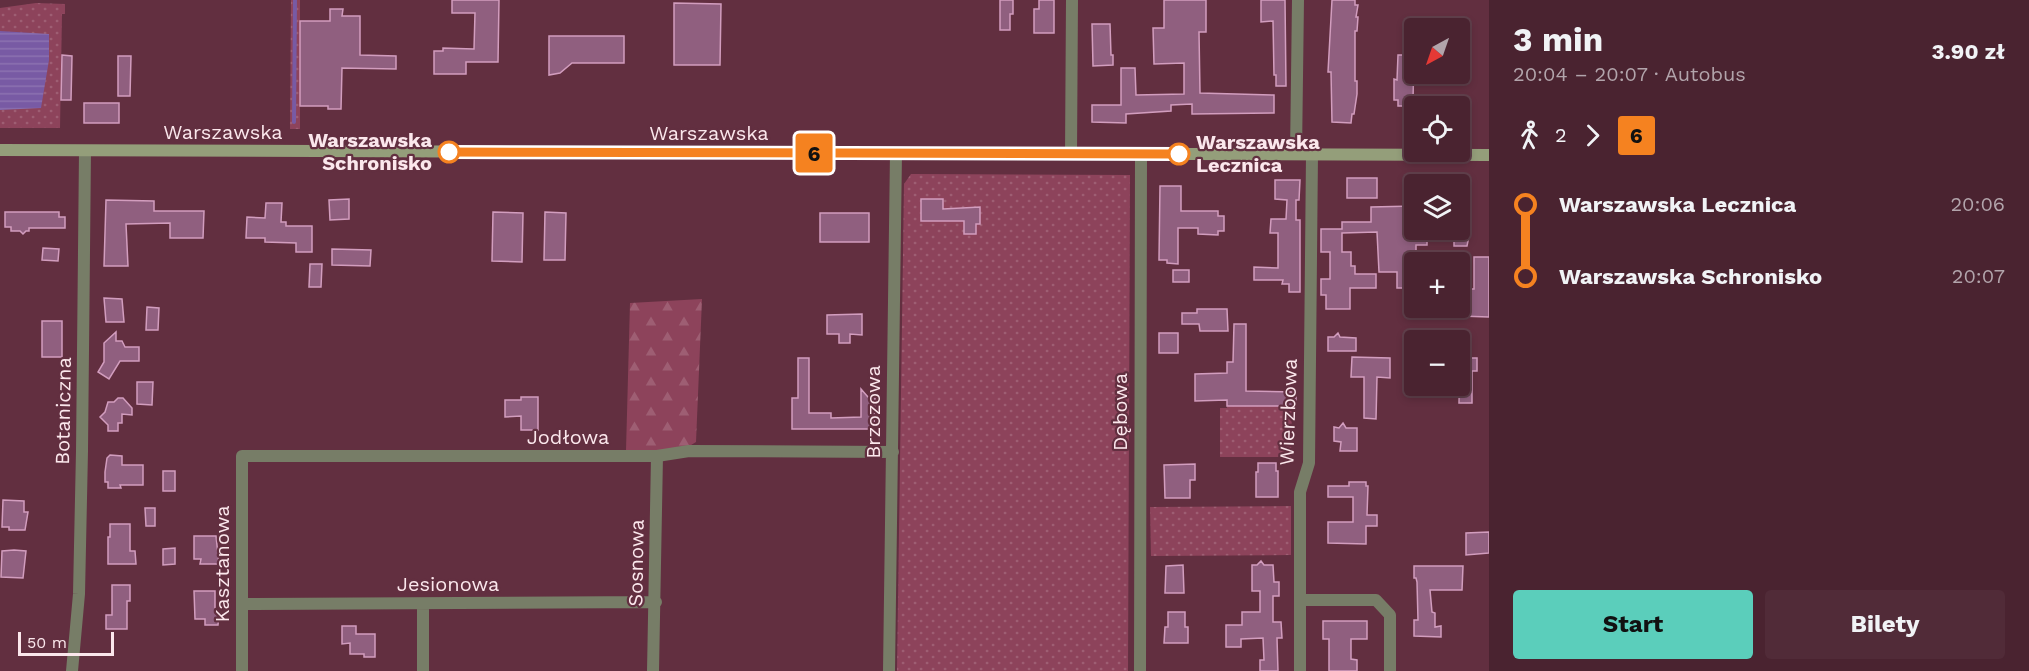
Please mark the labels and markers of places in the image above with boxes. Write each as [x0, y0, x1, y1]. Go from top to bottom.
place label: Warszawska Schronisko [308, 128, 432, 175]
place label: Warszawska Lecznica [1196, 130, 1320, 177]
marker: Warszawska Schronisko [438, 141, 460, 163]
marker: Warszawska Lecznica [1168, 143, 1190, 165]

